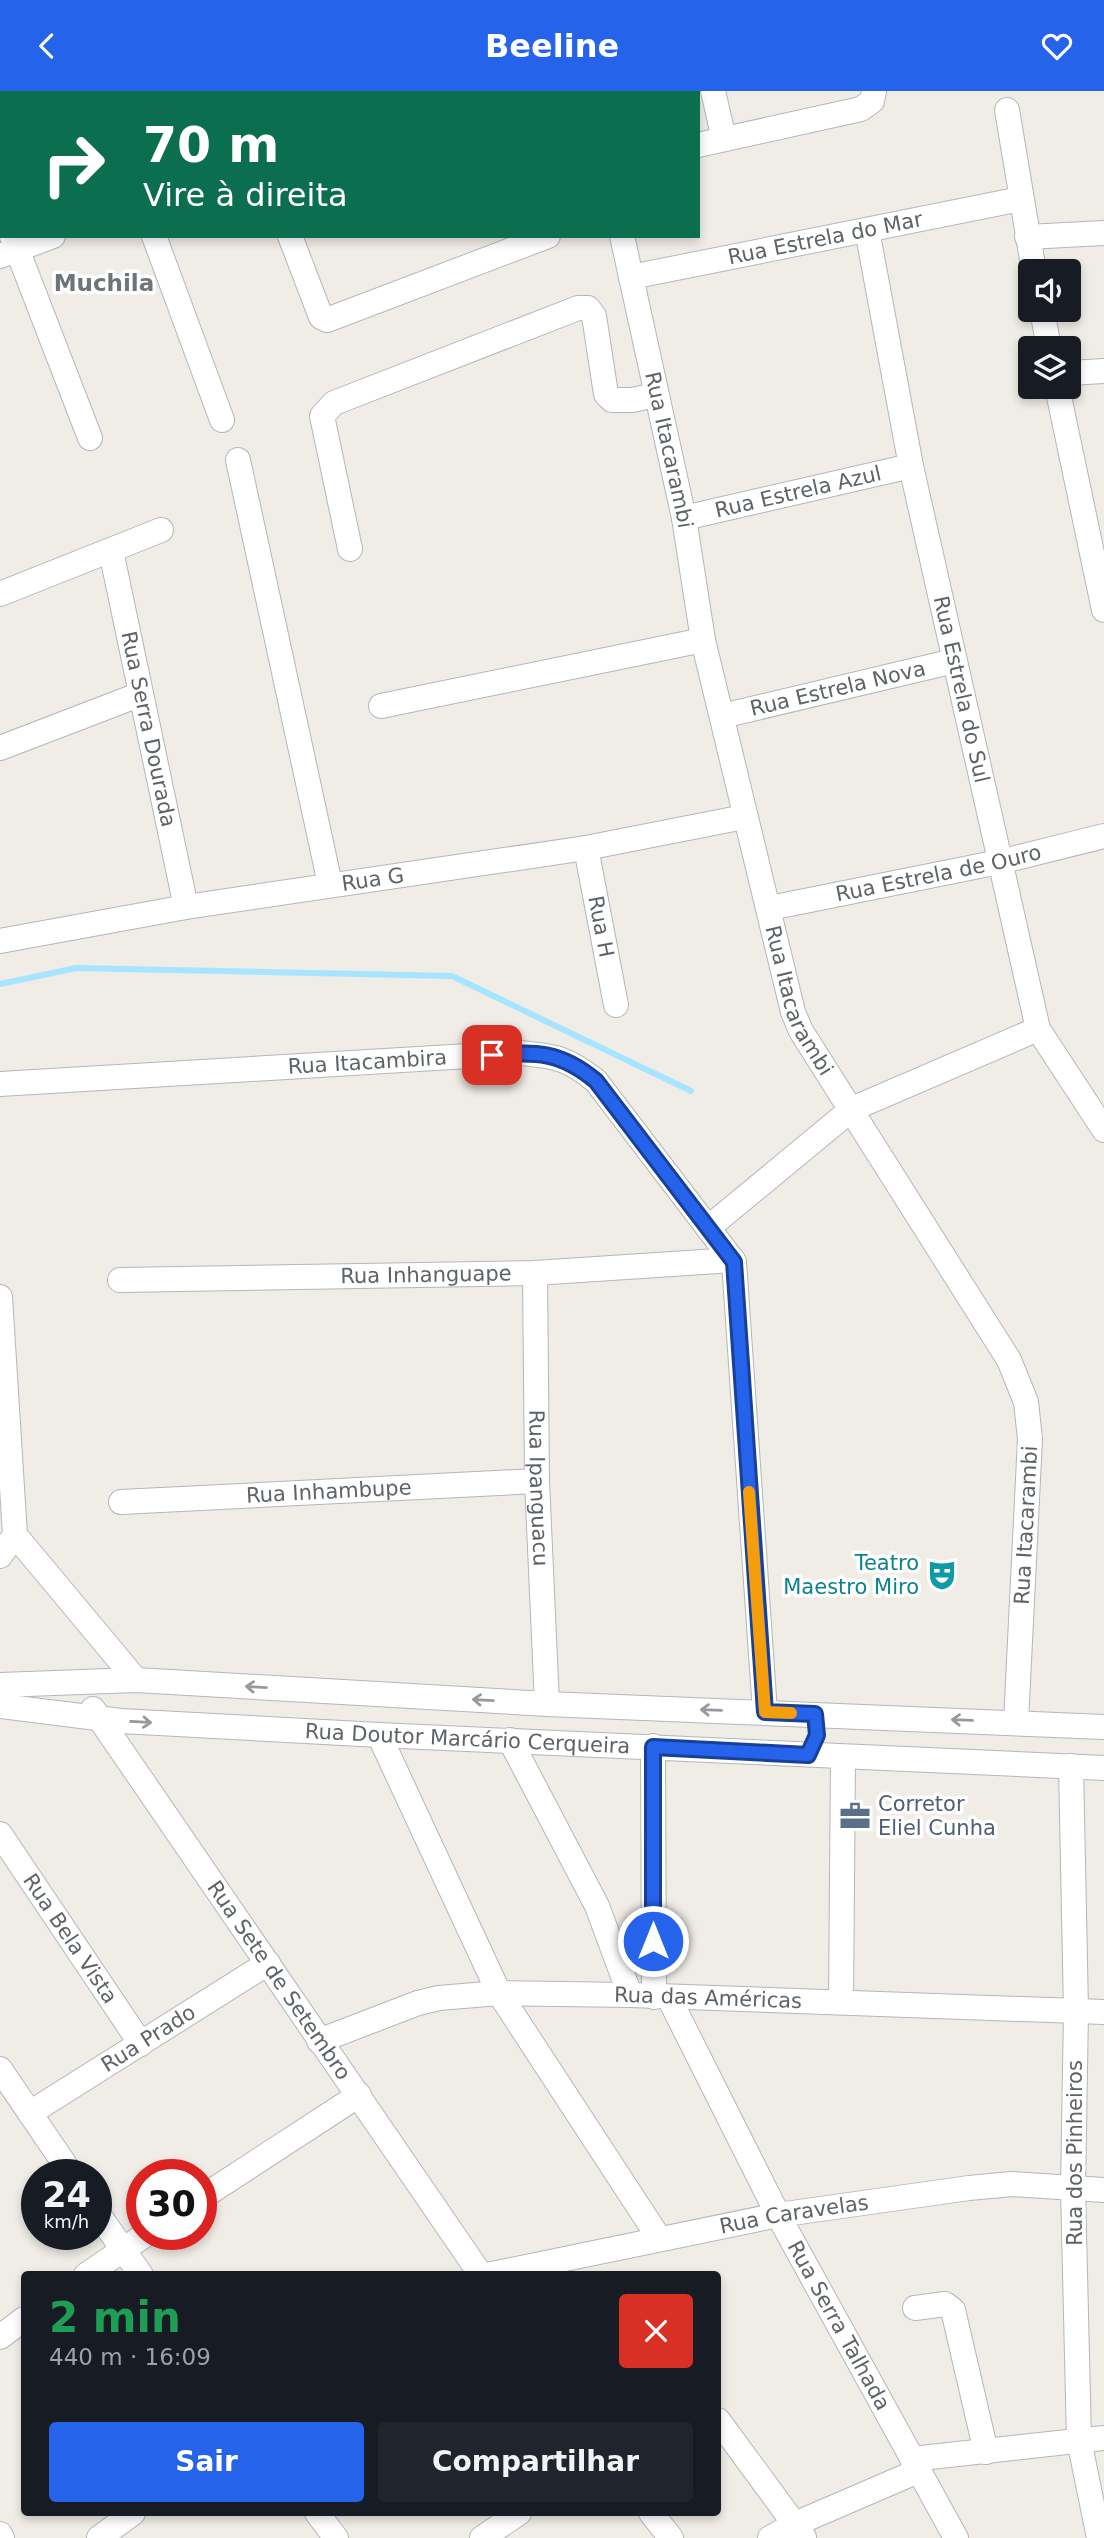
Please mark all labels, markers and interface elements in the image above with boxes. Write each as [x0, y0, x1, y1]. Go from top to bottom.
icon: back [28, 27, 66, 65]
text: Beeline [485, 27, 619, 65]
icon: heart [1038, 27, 1076, 65]
text: 70 m [143, 117, 279, 174]
icon: right [28, 119, 119, 210]
text: Vire à direita [143, 176, 348, 214]
street label: Rua Estrela do Mar [726, 207, 925, 269]
map controls [1018, 259, 1081, 399]
button: sound [1018, 259, 1081, 322]
district label: Muchila [54, 270, 154, 296]
button: layers [1018, 336, 1081, 399]
street label: Rua Itacarambi [640, 369, 697, 530]
street label: Rua Estrela Azul [712, 461, 884, 523]
street label: Rua Estrela do Sul [929, 594, 994, 785]
street label: Rua Serra Dourada [116, 629, 181, 829]
street label: Rua Estrela Nova [748, 656, 928, 721]
street label: Rua Estrela de Ouro [834, 840, 1044, 907]
street label: Rua G [340, 863, 406, 896]
street label: Rua H [583, 894, 619, 959]
street label: Rua Itacarambi [760, 923, 838, 1080]
pin [462, 1025, 522, 1085]
icon: arrive [473, 1036, 511, 1074]
street label: Rua Itacambira [287, 1045, 448, 1079]
street label: Rua Inhanguape [340, 1261, 512, 1288]
street label: Rua Ipanguacu [524, 1410, 553, 1567]
street label: Rua Itacarambi [1010, 1445, 1042, 1605]
street label: Rua Inhambupe [245, 1475, 412, 1508]
place label: Teatro Maestro Miro [783, 1551, 919, 1599]
theatre icon: Teatro Maestro Miro [925, 1558, 959, 1592]
one-way arrow [245, 1680, 268, 1693]
one-way arrow [473, 1693, 495, 1706]
one-way arrow [699, 1703, 722, 1716]
one-way arrow [951, 1714, 974, 1727]
one-way arrow [130, 1716, 152, 1729]
street label: Rua Doutor Marcário Cerqueira [304, 1719, 631, 1758]
place label: Corretor Eliel Cunha [878, 1792, 996, 1840]
office icon: Corretor Eliel Cunha [838, 1799, 872, 1833]
street label: Rua Bela Vista [18, 1869, 122, 2008]
street label: Rua Sete de Setembro [202, 1876, 356, 2084]
position arrow [616, 1904, 690, 1978]
street label: Rua das Américas [614, 1983, 802, 2013]
street label: Rua Prado [97, 2000, 200, 2077]
street label: Rua dos Pinheiros [1063, 2060, 1087, 2246]
speed limit sign: 30 [126, 2159, 217, 2250]
text: 24 [42, 2175, 91, 2215]
street label: Rua Caravelas [717, 2190, 870, 2239]
text: km/h [44, 2211, 89, 2232]
street label: Rua Serra Talhada [783, 2237, 895, 2414]
text: 2 min [49, 2293, 181, 2342]
button: close [619, 2294, 693, 2368]
text: 440 m · 16:09 [49, 2344, 211, 2370]
button: Sair [49, 2422, 364, 2502]
button: Compartilhar [378, 2422, 693, 2502]

